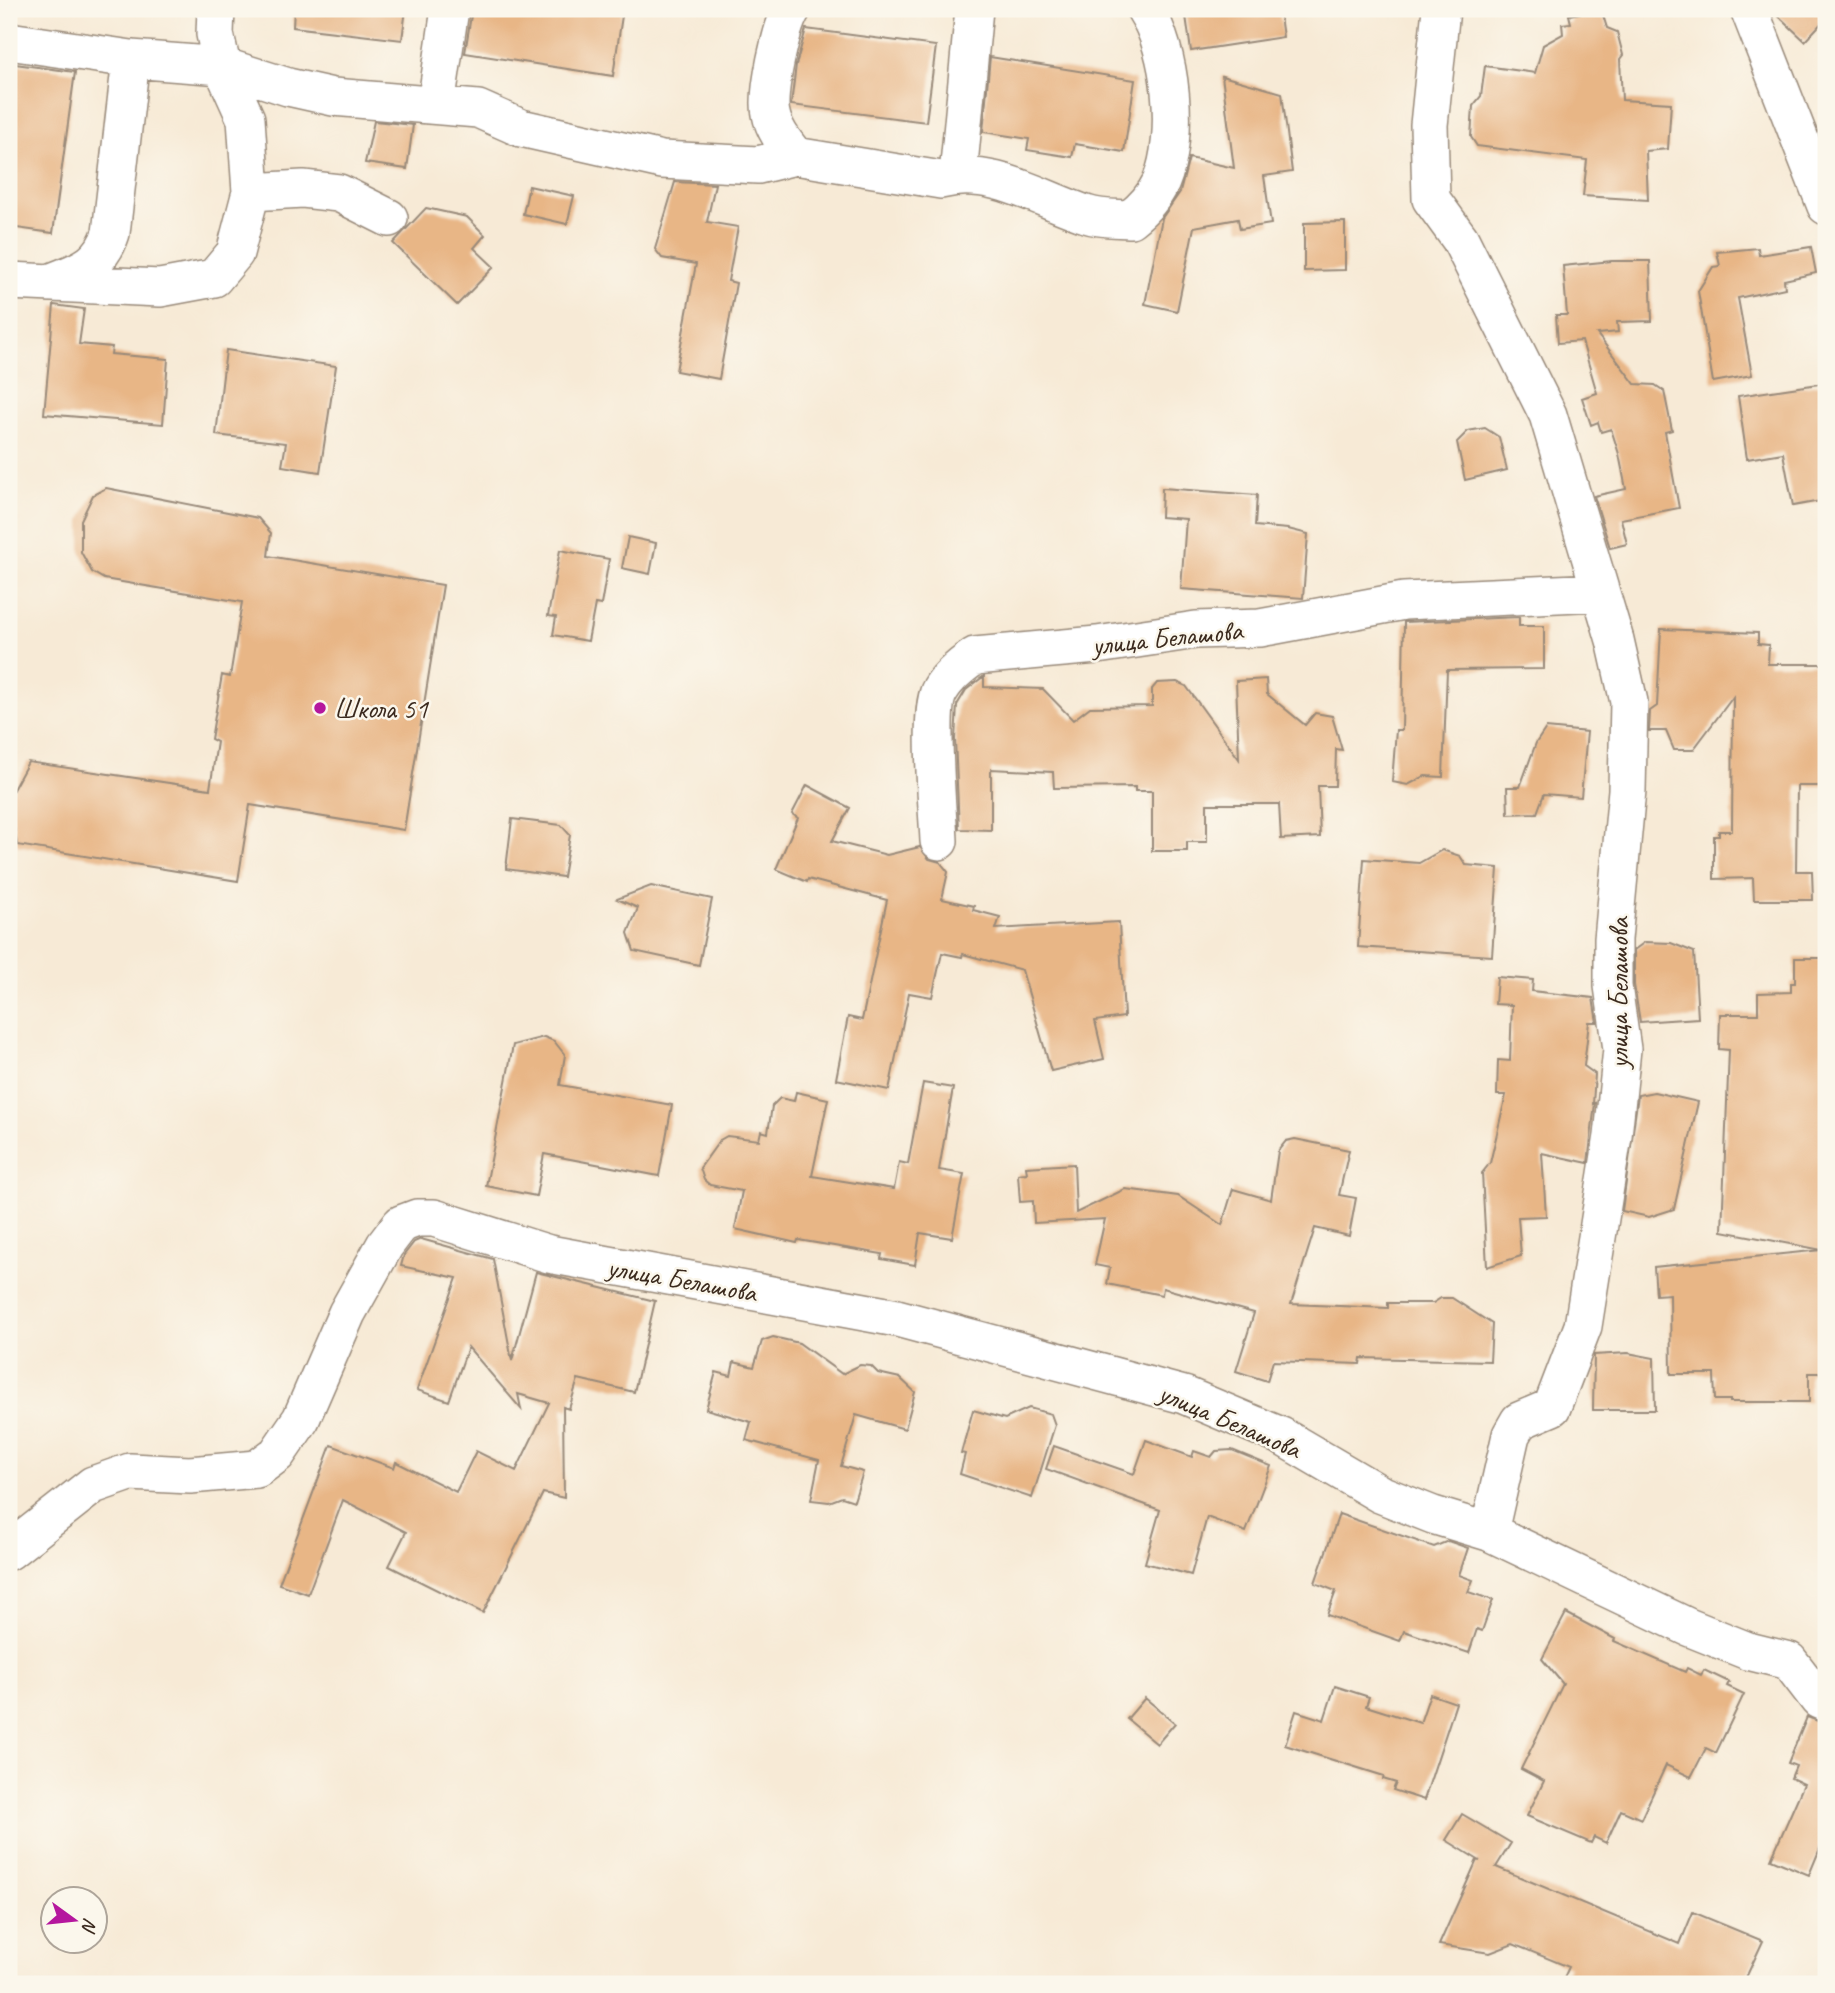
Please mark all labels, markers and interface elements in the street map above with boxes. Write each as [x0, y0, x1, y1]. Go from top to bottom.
street label: улица Белашова [1088, 612, 1246, 663]
place label: Школа 51 [334, 691, 429, 726]
marker: Школа 51 [312, 700, 328, 716]
street label: улица Белашова [1601, 916, 1636, 1070]
street label: улица Белашова [603, 1249, 761, 1310]
street label: улица Белашова [1152, 1374, 1308, 1467]
north arrow [38, 1884, 108, 1954]
text: N [76, 1915, 103, 1936]

